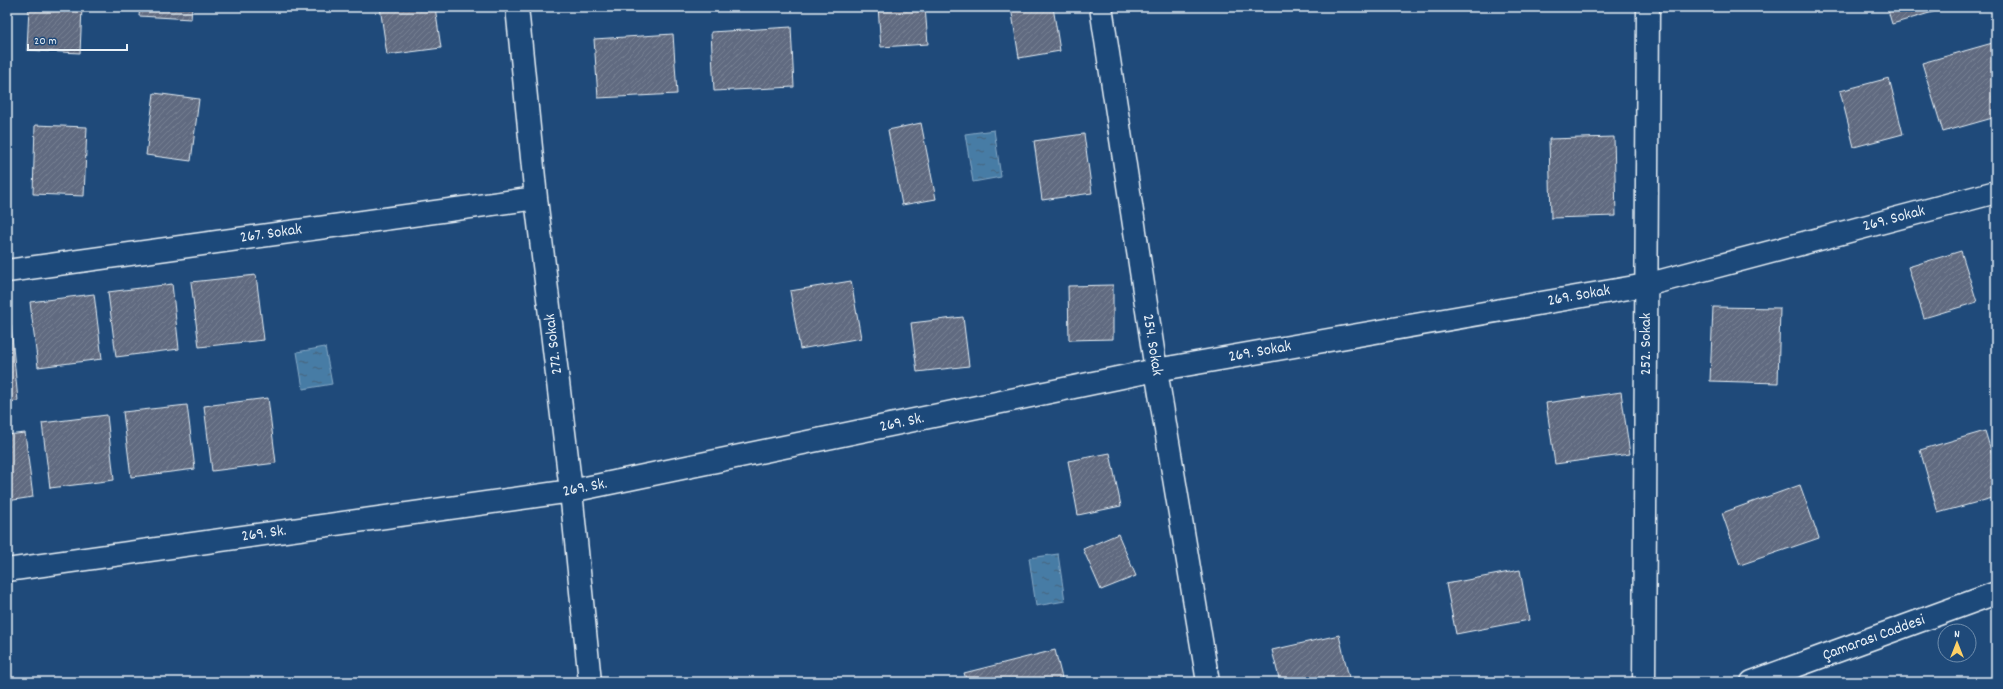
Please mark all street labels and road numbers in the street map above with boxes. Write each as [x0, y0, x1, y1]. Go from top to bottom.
street label: 269. Sokak [1860, 200, 1928, 238]
street label: 267. Sokak [239, 218, 303, 250]
street label: 269. Sokak [1546, 279, 1612, 313]
street label: 272. Sokak [539, 312, 569, 376]
street label: 254. Sokak [1136, 312, 1168, 378]
street label: 252. Sokak [1635, 313, 1658, 375]
street label: 269. Sokak [1227, 335, 1293, 369]
street label: 269. Sk. [878, 407, 926, 439]
street label: 269. Sk. [561, 472, 609, 504]
street label: 269. Sk. [240, 519, 288, 549]
street label: Çamarası Caddesi [1820, 609, 1928, 667]

